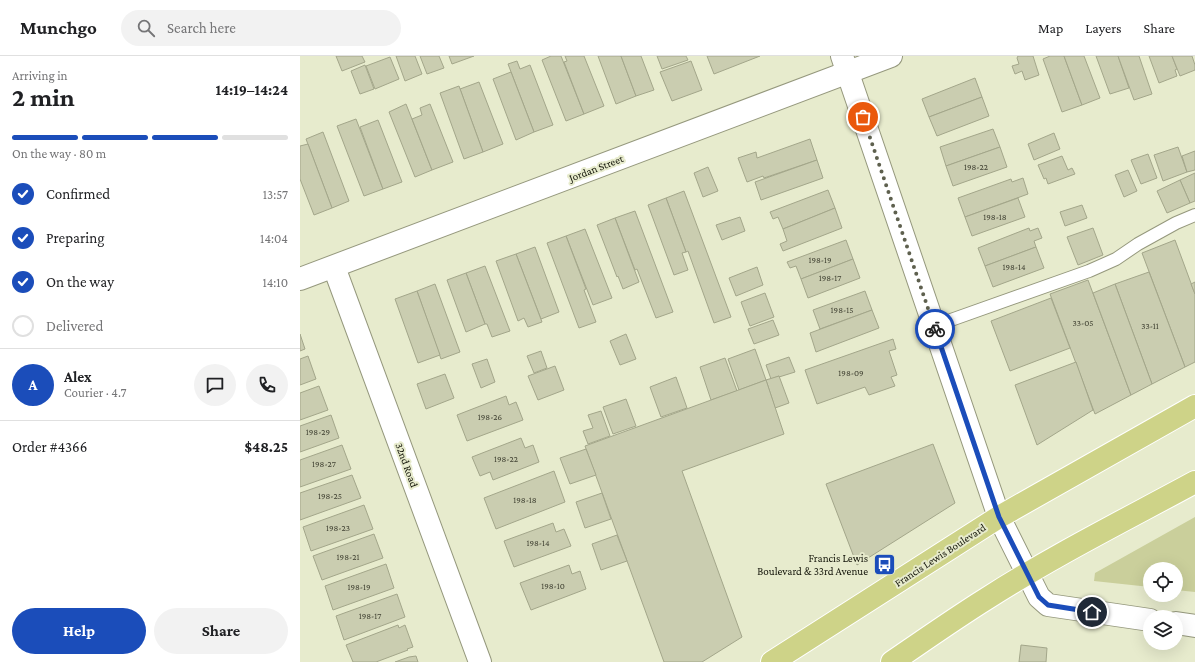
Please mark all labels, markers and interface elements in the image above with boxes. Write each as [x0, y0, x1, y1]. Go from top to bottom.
search box [121, 10, 401, 46]
text: Munchgo [20, 17, 97, 38]
icon: search [135, 17, 157, 39]
text: Search here [167, 20, 236, 36]
text: Map [1038, 20, 1063, 36]
text: Layers [1085, 20, 1122, 36]
text: Share [1144, 20, 1175, 36]
text: Arriving in [12, 68, 68, 83]
text: 14:19–14:24 [215, 82, 288, 98]
text: 2 min [12, 83, 75, 112]
pin [846, 100, 880, 134]
icon: bag [852, 106, 874, 128]
text: On the way · 80 m [12, 146, 106, 161]
street label: Jordan Street [566, 152, 625, 185]
house number: 198-22 [964, 162, 988, 172]
icon: check [12, 183, 34, 205]
text: Confirmed [46, 186, 110, 202]
text: 13:57 [263, 187, 288, 202]
house number: 198-18 [983, 212, 1007, 222]
icon: check [12, 227, 34, 249]
text: Preparing [46, 230, 105, 246]
text: 14:04 [260, 231, 288, 246]
house number: 198-19 [808, 255, 832, 265]
house number: 198-14 [1002, 262, 1026, 272]
icon: check [12, 271, 34, 293]
house number: 198-17 [819, 273, 841, 283]
text: On the way [46, 274, 114, 290]
text: 14:10 [262, 275, 288, 290]
house number: 198-15 [831, 305, 853, 315]
courier [915, 309, 955, 349]
text: Delivered [46, 318, 103, 334]
icon: bike [924, 318, 946, 340]
house number: 33-05 [1072, 318, 1094, 328]
house number: 33-11 [1141, 321, 1159, 331]
button: chat [194, 364, 236, 406]
button: phone [246, 364, 288, 406]
house number: 198-09 [838, 368, 864, 378]
text: Alex [64, 369, 92, 385]
text: A [29, 377, 37, 393]
text: Courier · 4.7 [64, 385, 127, 400]
house number: 198-26 [478, 412, 503, 422]
house number: 198-29 [306, 427, 331, 437]
text: Order #4366 [12, 439, 87, 455]
text: $48.25 [245, 439, 288, 455]
street label: 32nd Road [393, 441, 421, 489]
house number: 198-22 [494, 454, 518, 464]
house number: 198-27 [312, 459, 336, 469]
house number: 198-25 [318, 491, 342, 501]
house number: 198-18 [513, 495, 537, 505]
street label: Francis Lewis Boulevard [892, 521, 988, 589]
house number: 198-23 [326, 523, 350, 533]
house number: 198-14 [526, 538, 550, 548]
bus stop icon: Francis Lewis Boulevard & 33rd Avenue [871, 551, 897, 577]
house number: 198-21 [337, 552, 359, 562]
place label: Francis Lewis Boulevard & 33rd Avenue [757, 552, 868, 577]
map controls [1143, 562, 1183, 650]
button: locate [1143, 562, 1183, 602]
house number: 198-10 [541, 581, 565, 591]
house number: 198-19 [347, 582, 371, 592]
pin [1075, 595, 1109, 629]
icon: home [1081, 601, 1103, 623]
button: Help [12, 608, 146, 654]
button: Share [154, 608, 288, 654]
button: layers [1143, 610, 1183, 650]
house number: 198-17 [359, 611, 381, 621]

